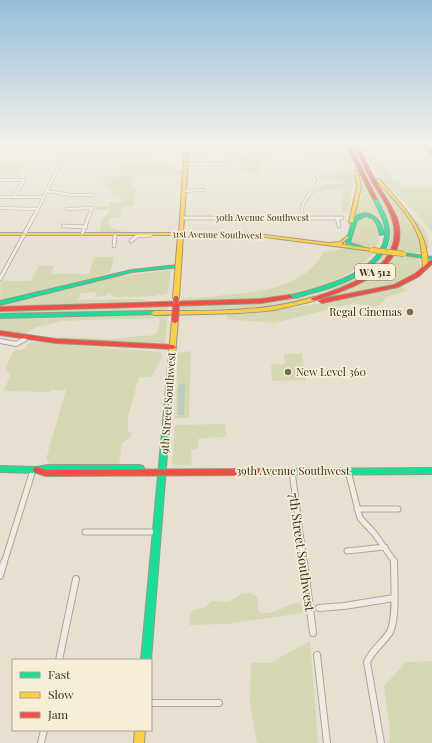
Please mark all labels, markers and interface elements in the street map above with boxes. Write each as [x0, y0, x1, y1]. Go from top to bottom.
street label: 30th Avenue Southwest [215, 211, 310, 223]
street label: 31st Avenue Southwest [172, 227, 263, 241]
road number: WA 512 [355, 264, 395, 280]
place label: Regal Cinemas [329, 304, 402, 319]
marker: Regal Cinemas [405, 307, 415, 317]
street label: 9th Street Southwest [156, 351, 179, 454]
place label: New Level 360 [296, 364, 366, 379]
marker: New Level 360 [283, 367, 293, 377]
street label: 39th Avenue Southwest [236, 463, 350, 478]
street label: 7th Street Southwest [286, 492, 319, 613]
legend [12, 659, 152, 731]
text: Fast [48, 666, 71, 682]
text: Slow [48, 686, 74, 702]
text: Jam [47, 706, 69, 722]

